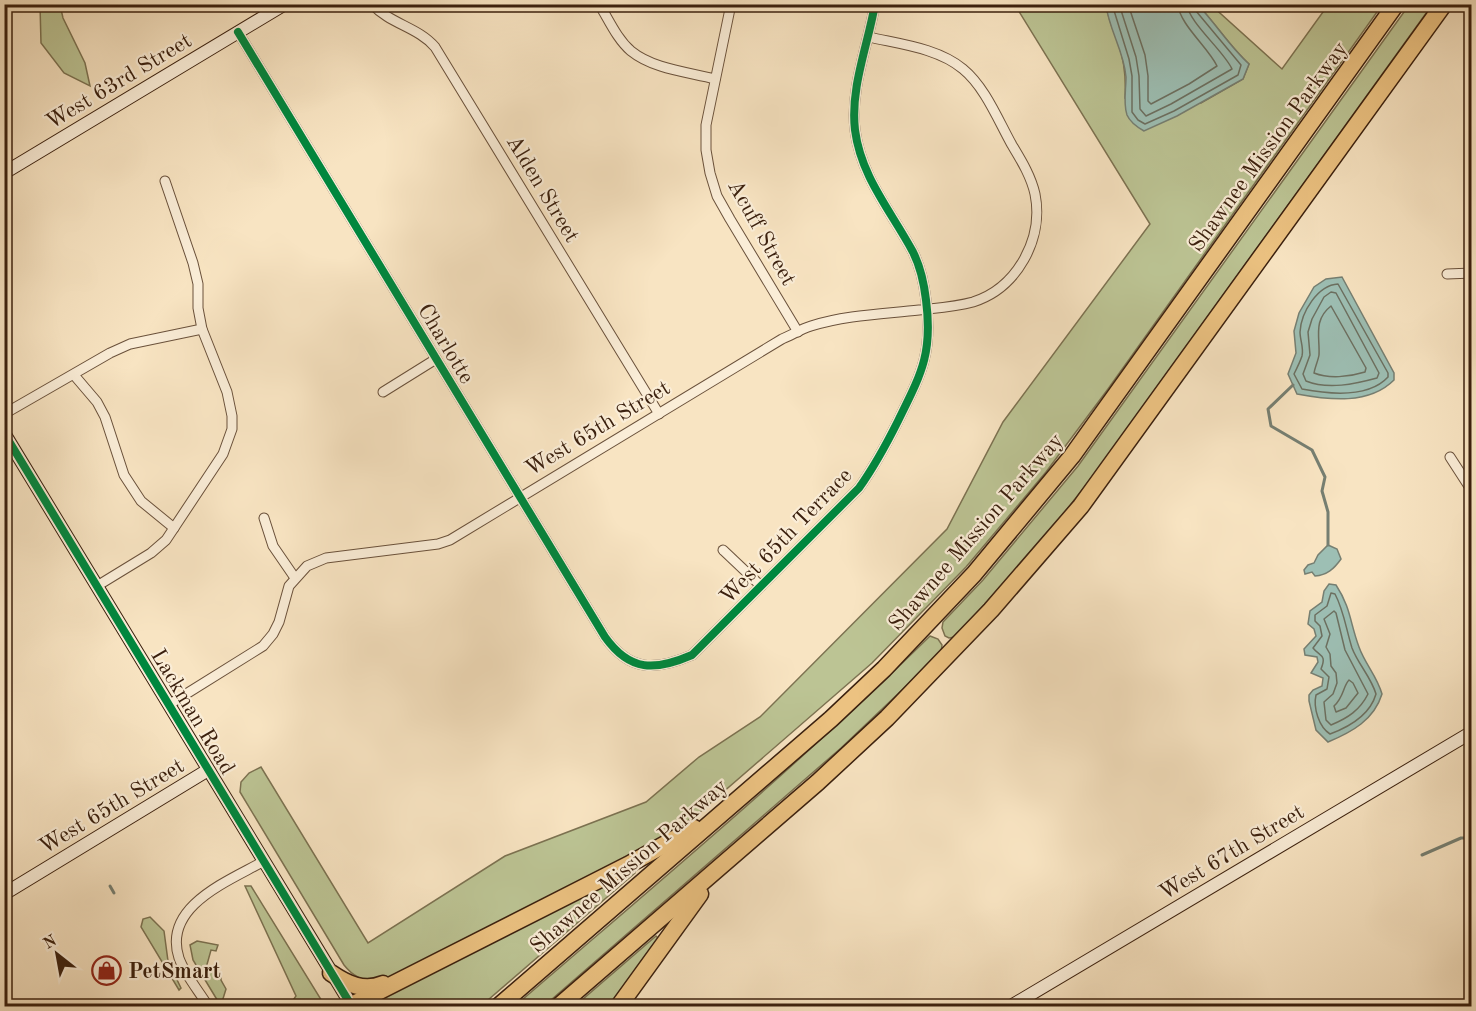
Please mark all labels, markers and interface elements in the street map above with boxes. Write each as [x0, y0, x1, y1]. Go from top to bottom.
street label: West 63rd Street [42, 30, 196, 134]
street label: Shawnee Mission Parkway [1185, 38, 1352, 256]
street label: Alden Street [502, 132, 583, 246]
street label: Acuff Street [723, 176, 799, 290]
street label: Charlotte [413, 300, 478, 388]
street label: West 65th Street [522, 377, 674, 481]
street label: Shawnee Mission Parkway [885, 429, 1068, 635]
street label: West 65th Terrace [716, 464, 857, 608]
street label: Lackman Road [146, 645, 238, 779]
street label: West 65th Street [36, 755, 188, 859]
street label: Shawnee Mission Parkway [526, 775, 732, 958]
street label: West 67th Street [1156, 801, 1308, 905]
north arrow [27, 924, 87, 984]
text: N [41, 932, 60, 953]
shop icon: PetSmart [91, 954, 123, 986]
place label: PetSmart [128, 961, 221, 983]

